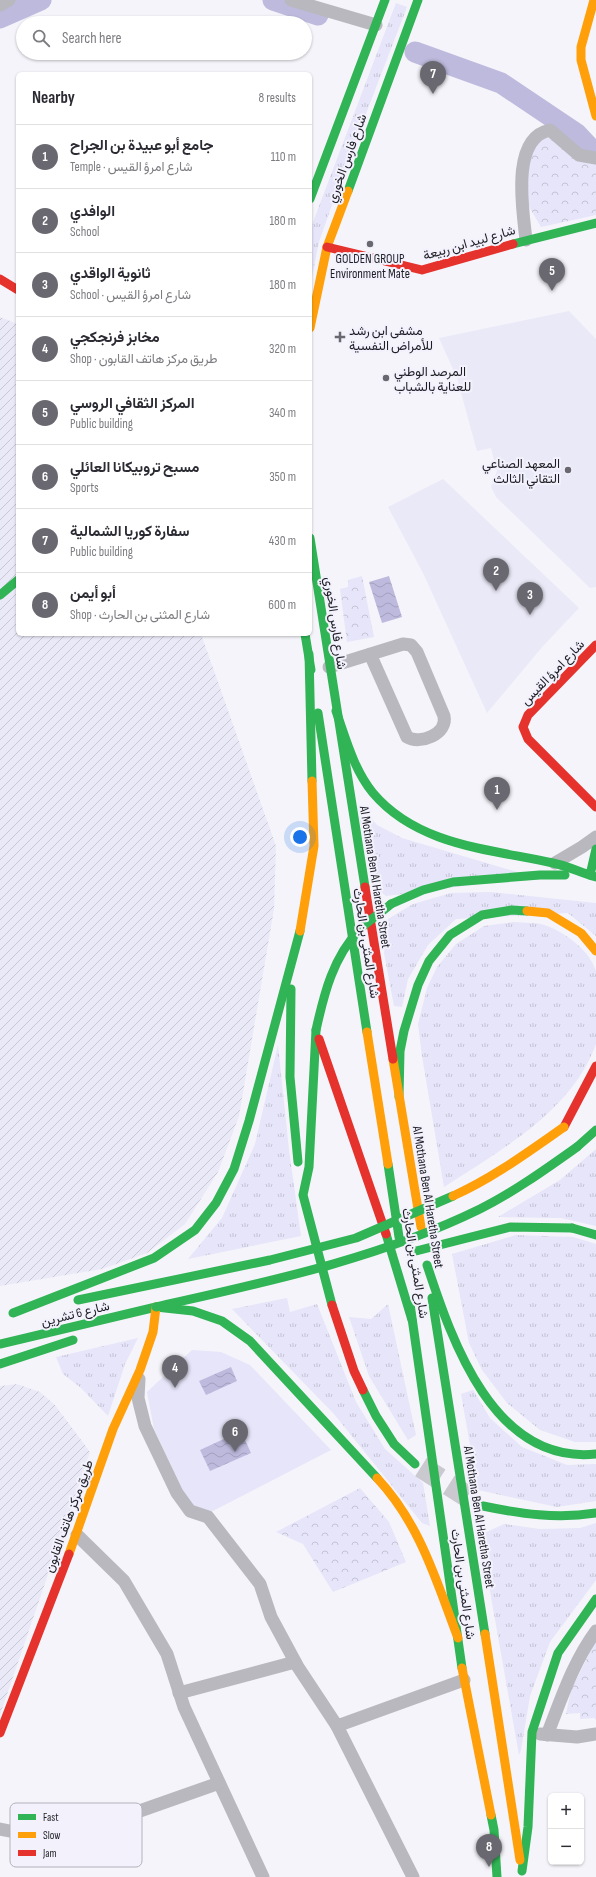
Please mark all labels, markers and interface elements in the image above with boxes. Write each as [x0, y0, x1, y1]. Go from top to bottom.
search box [16, 16, 312, 60]
icon: search [30, 27, 52, 49]
text: Search here [62, 29, 122, 48]
pin: 7 [420, 61, 446, 94]
text: Nearby [32, 88, 75, 108]
text: 8 results [258, 90, 296, 106]
street label: شارع فارس الخوري [323, 112, 372, 206]
text: جامع أبو عبيدة بن الجراح [70, 136, 214, 155]
text: 1 [42, 149, 48, 165]
text: 110 m [271, 149, 296, 165]
text: Temple · شارع امرؤ القيس [70, 159, 193, 175]
text: الوافدي [70, 202, 115, 221]
text: 2 [42, 213, 48, 229]
text: 180 m [270, 213, 296, 229]
street label: شارع لبيد ابن ربيعة [421, 222, 518, 265]
text: School [70, 224, 100, 240]
marker: GOLDEN GROUP Environment Mate [365, 239, 375, 249]
place label: GOLDEN GROUP Environment Mate [330, 251, 410, 282]
pin: 5 [539, 258, 565, 291]
text: ثانوية الواقدي [70, 264, 151, 283]
text: 3 [42, 277, 48, 293]
text: 180 m [270, 277, 296, 293]
text: School · شارع امرؤ القيس [70, 287, 191, 303]
place label: مشفى ابن رشد للأمراض النفسية [349, 323, 433, 354]
text: مخابز فرنجكجي [70, 328, 160, 347]
marker: مشفى ابن رشد للأمراض النفسية [334, 331, 346, 343]
text: 4 [42, 341, 48, 357]
text: 320 m [269, 341, 296, 357]
text: Shop · طريق مركز هاتف القابون [70, 351, 218, 367]
place label: المرصد الوطني للعناية بالشباب [394, 364, 471, 395]
marker: المرصد الوطني للعناية بالشباب [381, 373, 391, 383]
text: المركز الثقافي الروسي [70, 394, 195, 413]
text: 5 [42, 405, 48, 421]
text: 340 m [269, 405, 296, 421]
text: Public building [70, 416, 133, 432]
place label: المعهد الصناعي التقاني الثالث [482, 456, 560, 489]
text: مسبح تروبيكانا العائلي [70, 458, 199, 477]
marker: المعهد الصناعي التقاني الثالث [563, 465, 573, 475]
text: 6 [42, 469, 48, 485]
text: 350 m [269, 469, 296, 485]
text: Sports [70, 480, 99, 496]
text: سفارة كوريا الشمالية [70, 522, 189, 541]
text: 7 [42, 533, 48, 549]
text: 430 m [269, 533, 296, 549]
text: Public building [70, 544, 133, 560]
pin: 2 [483, 558, 509, 591]
street label: شارع فارس الخوري [319, 576, 349, 671]
pin: 3 [517, 582, 543, 615]
text: أبو أيمن [70, 584, 116, 603]
text: 8 [42, 597, 48, 613]
text: 600 m [268, 597, 296, 613]
text: Shop · شارع المثنى بن الحارث [70, 607, 210, 623]
street label: شارع امرؤ القيس [517, 637, 589, 709]
pin: 1 [484, 777, 510, 810]
street label: Al Mothana Ben Al Haretha Street [356, 804, 394, 949]
your location [290, 827, 310, 847]
street label: شارع المثنى بن الحارث [348, 887, 383, 1000]
street label: Al Mothana Ben Al Haretha Street [409, 1124, 447, 1269]
street label: شارع المثنى بن الحارث [397, 1207, 432, 1320]
street label: شارع 6 تشرين [39, 1298, 111, 1331]
pin: 4 [162, 1355, 188, 1388]
pin: 6 [222, 1419, 248, 1452]
street label: Al Mothana Ben Al Haretha Street [460, 1444, 498, 1589]
street label: طريق مركز هاتف القابون [41, 1458, 97, 1575]
street label: شارع المثنى بن الحارث [446, 1528, 479, 1641]
map controls [548, 1793, 584, 1865]
button: + [548, 1793, 584, 1829]
legend [10, 1803, 142, 1867]
text: Fast [43, 1811, 59, 1824]
text: Slow [43, 1829, 60, 1842]
button: − [548, 1829, 584, 1865]
pin: 8 [476, 1834, 502, 1867]
text: Jam [42, 1847, 57, 1860]

